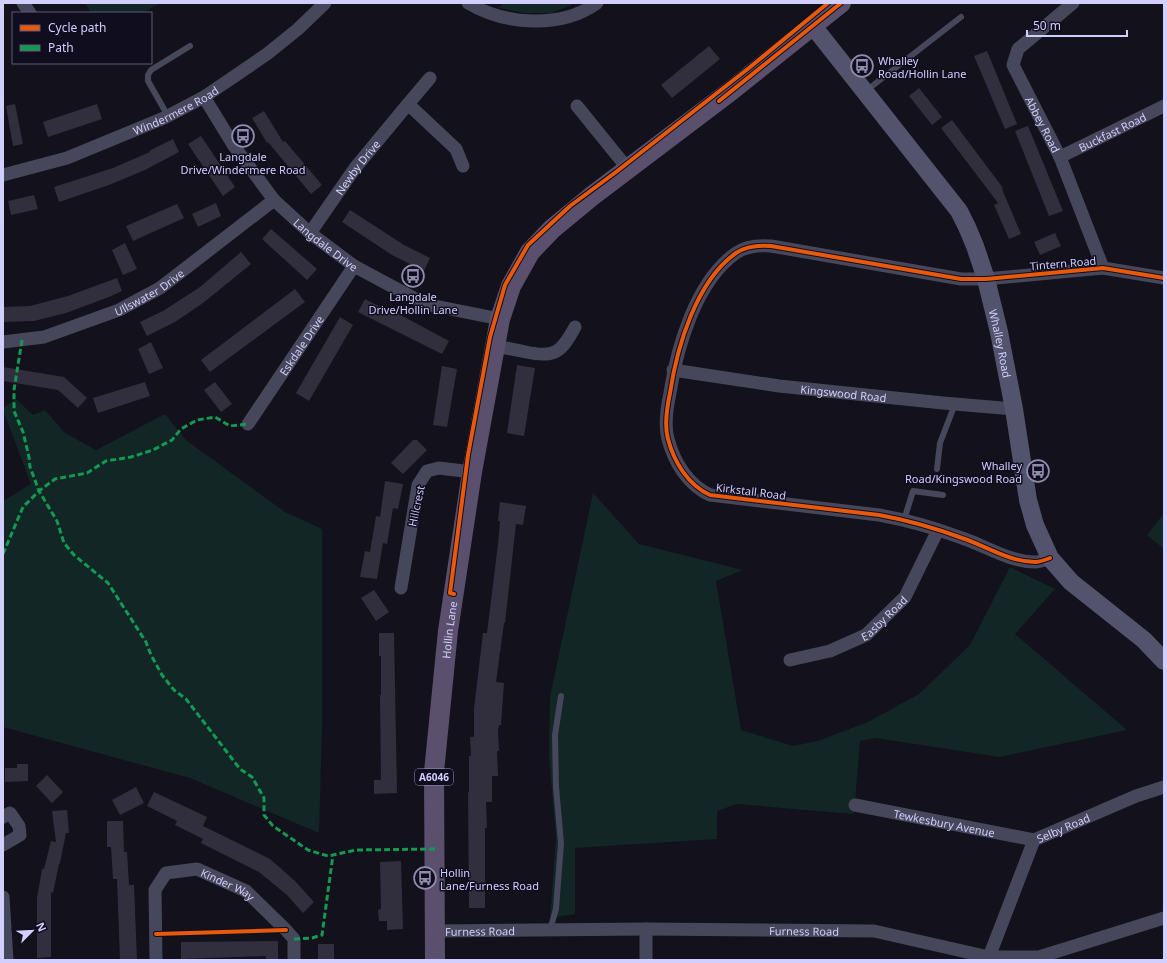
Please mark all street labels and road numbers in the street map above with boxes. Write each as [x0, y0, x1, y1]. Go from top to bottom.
street label: Windermere Road [131, 82, 221, 138]
street label: Abbey Road [1023, 93, 1064, 155]
street label: Buckfast Road [1076, 109, 1148, 154]
street label: Newby Drive [331, 137, 383, 198]
street label: Langdale Drive [291, 214, 360, 274]
street label: Tintern Road [1029, 253, 1097, 273]
street label: Ullswater Drive [112, 265, 187, 319]
street label: Whalley Road [986, 307, 1015, 379]
street label: Eskdale Drive [275, 312, 326, 378]
street label: Kingswood Road [800, 381, 887, 405]
street label: Kirkstall Road [715, 479, 787, 503]
street label: Hillcrest [404, 484, 428, 528]
street label: Easby Road [858, 592, 910, 644]
street label: Hollin Lane [438, 600, 460, 659]
road number: A6046 [415, 769, 453, 785]
street label: Tewkesbury Avenue [892, 805, 996, 840]
street label: Selby Road [1034, 809, 1092, 846]
street label: Kinder Way [199, 864, 259, 904]
street label: Furness Road [445, 923, 515, 938]
street label: Furness Road [769, 923, 839, 938]

